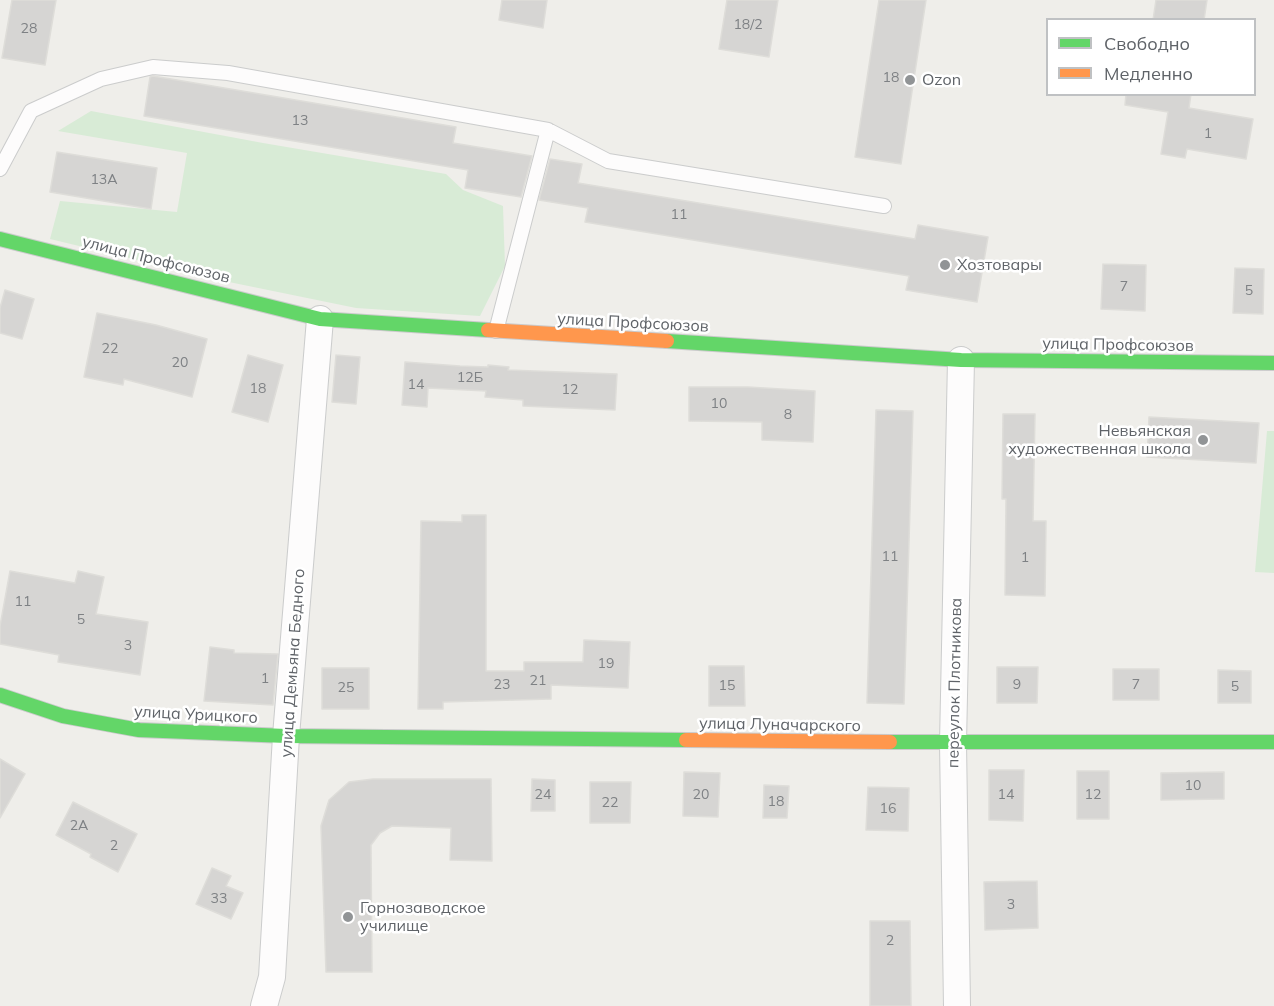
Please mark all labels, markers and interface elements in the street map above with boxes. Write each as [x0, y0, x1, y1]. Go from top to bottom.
house number: 18/2 [733, 17, 763, 33]
legend [1046, 18, 1256, 96]
house number: 28 [21, 21, 37, 37]
text: Свободно [1104, 32, 1190, 55]
text: Медленно [1104, 62, 1193, 85]
house number: 18 [883, 70, 899, 86]
place label: Ozon [922, 70, 961, 90]
marker: Ozon [903, 73, 917, 87]
house number: 13 [292, 113, 308, 129]
house number: 1 [1204, 126, 1212, 142]
house number: 13А [90, 172, 118, 188]
house number: 11 [671, 207, 687, 223]
street label: улица Профсоюзов [80, 232, 232, 288]
place label: Хозтовары [957, 255, 1042, 275]
marker: Хозтовары [938, 258, 952, 272]
house number: 7 [1120, 279, 1128, 295]
house number: 5 [1245, 283, 1253, 299]
street label: улица Профсоюзов [557, 309, 709, 337]
street label: улица Профсоюзов [1042, 334, 1194, 356]
house number: 22 [102, 341, 118, 357]
house number: 20 [172, 355, 188, 371]
house number: 12Б [457, 370, 483, 386]
house number: 14 [408, 377, 424, 393]
house number: 18 [250, 381, 266, 397]
house number: 12 [562, 382, 578, 398]
house number: 10 [711, 396, 727, 412]
house number: 8 [784, 407, 792, 423]
place label: Невьянская художественная школа [1008, 421, 1191, 459]
marker: Невьянская художественная школа [1196, 433, 1210, 447]
house number: 11 [882, 549, 898, 565]
house number: 1 [1021, 550, 1029, 566]
street label: улица Демьяна Бедного [277, 568, 309, 758]
house number: 11 [15, 594, 31, 610]
street label: переулок Плотникова [944, 598, 966, 768]
house number: 5 [77, 612, 85, 628]
house number: 3 [124, 638, 132, 654]
house number: 19 [598, 656, 614, 672]
house number: 1 [261, 671, 269, 687]
house number: 21 [530, 673, 546, 689]
house number: 23 [494, 677, 510, 693]
house number: 9 [1013, 677, 1021, 693]
house number: 7 [1132, 677, 1140, 693]
house number: 15 [719, 678, 735, 694]
house number: 5 [1231, 679, 1239, 695]
house number: 25 [338, 680, 354, 696]
street label: улица Урицкого [134, 702, 258, 728]
street label: улица Луначарского [699, 714, 861, 736]
house number: 10 [1185, 778, 1201, 794]
house number: 24 [535, 787, 551, 803]
house number: 20 [693, 787, 709, 803]
house number: 14 [998, 787, 1014, 803]
house number: 12 [1085, 787, 1101, 803]
house number: 18 [768, 794, 784, 810]
house number: 22 [602, 795, 618, 811]
house number: 16 [880, 801, 896, 817]
house number: 2А [70, 818, 88, 834]
house number: 2 [110, 838, 118, 854]
house number: 33 [211, 891, 227, 907]
house number: 3 [1007, 897, 1015, 913]
place label: Горнозаводское училище [360, 898, 486, 936]
marker: Горнозаводское училище [341, 910, 355, 924]
house number: 2 [886, 933, 894, 949]

